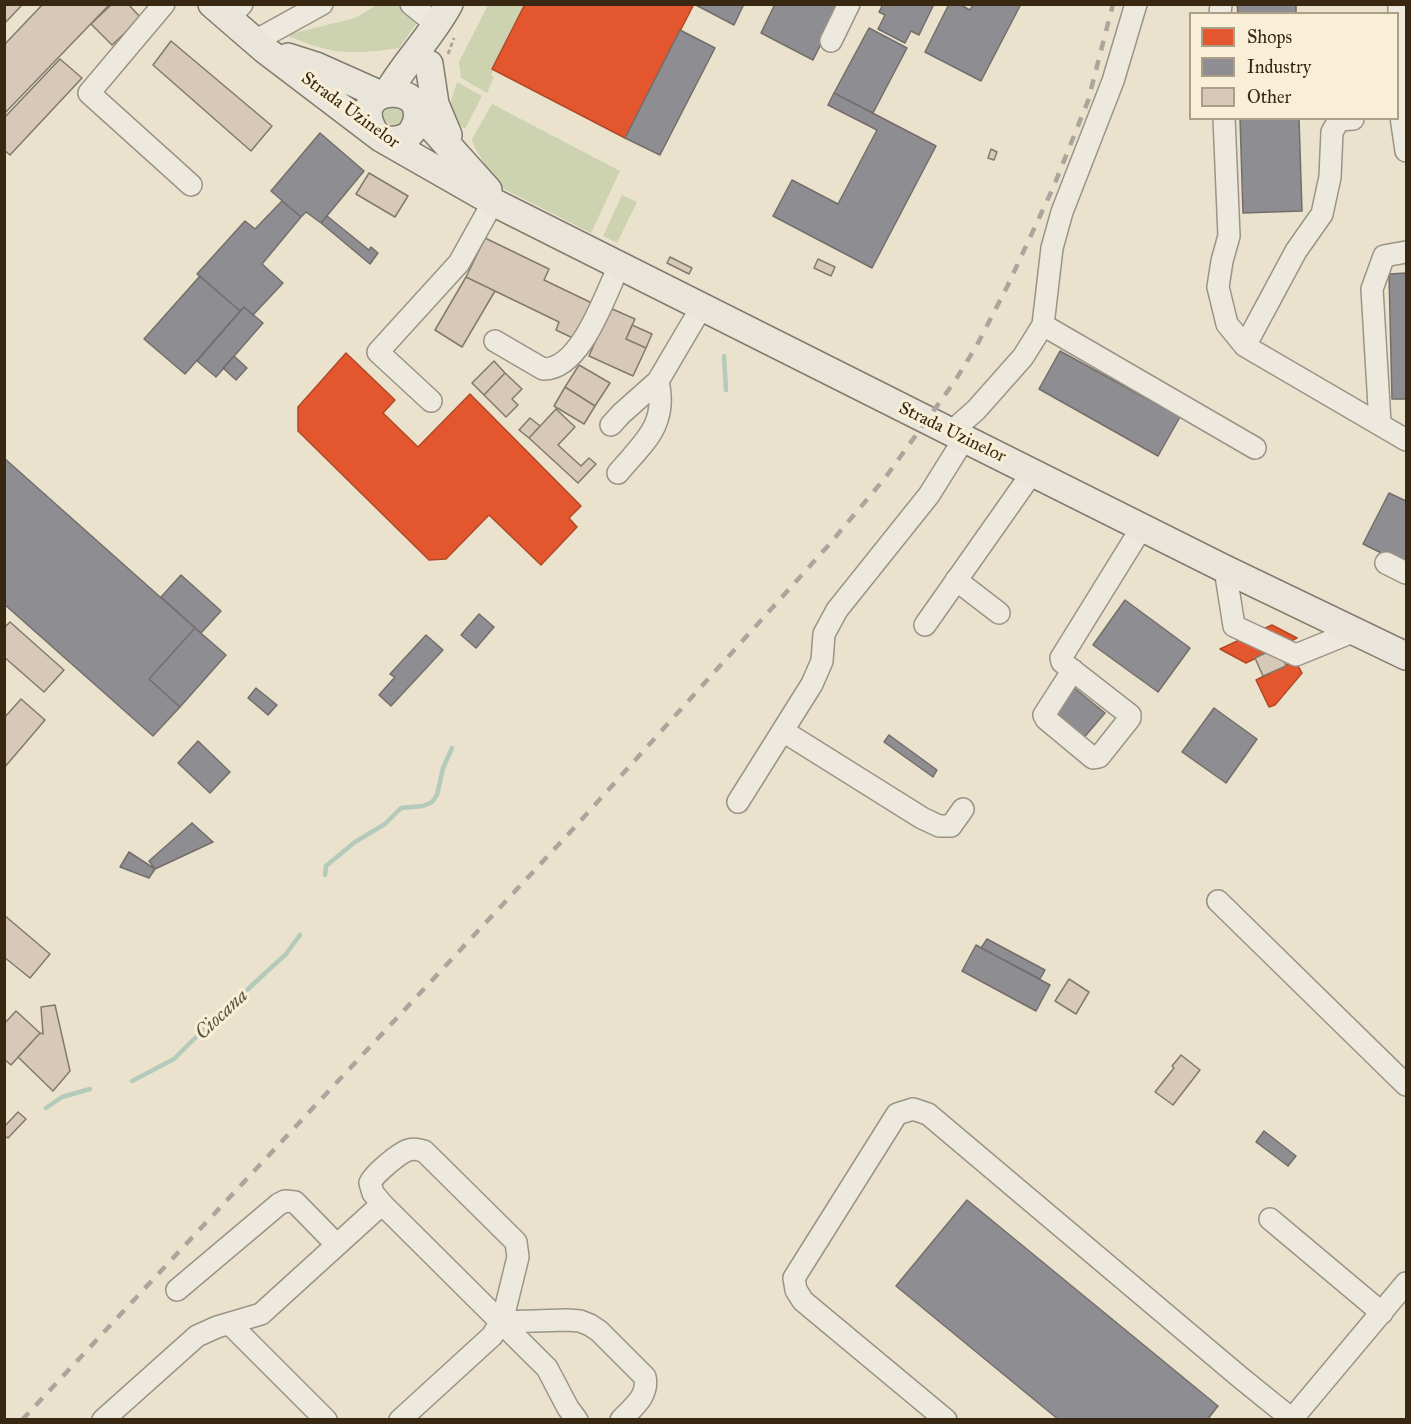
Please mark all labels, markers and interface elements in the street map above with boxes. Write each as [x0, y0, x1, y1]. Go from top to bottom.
legend [1189, 12, 1399, 120]
text: Shops [1247, 26, 1292, 48]
text: Industry [1247, 56, 1311, 78]
street label: Strada Uzinelor [296, 68, 404, 154]
text: Other [1247, 86, 1291, 108]
street label: Strada Uzinelor [895, 398, 1009, 468]
water label: Ciocana [191, 985, 253, 1045]

